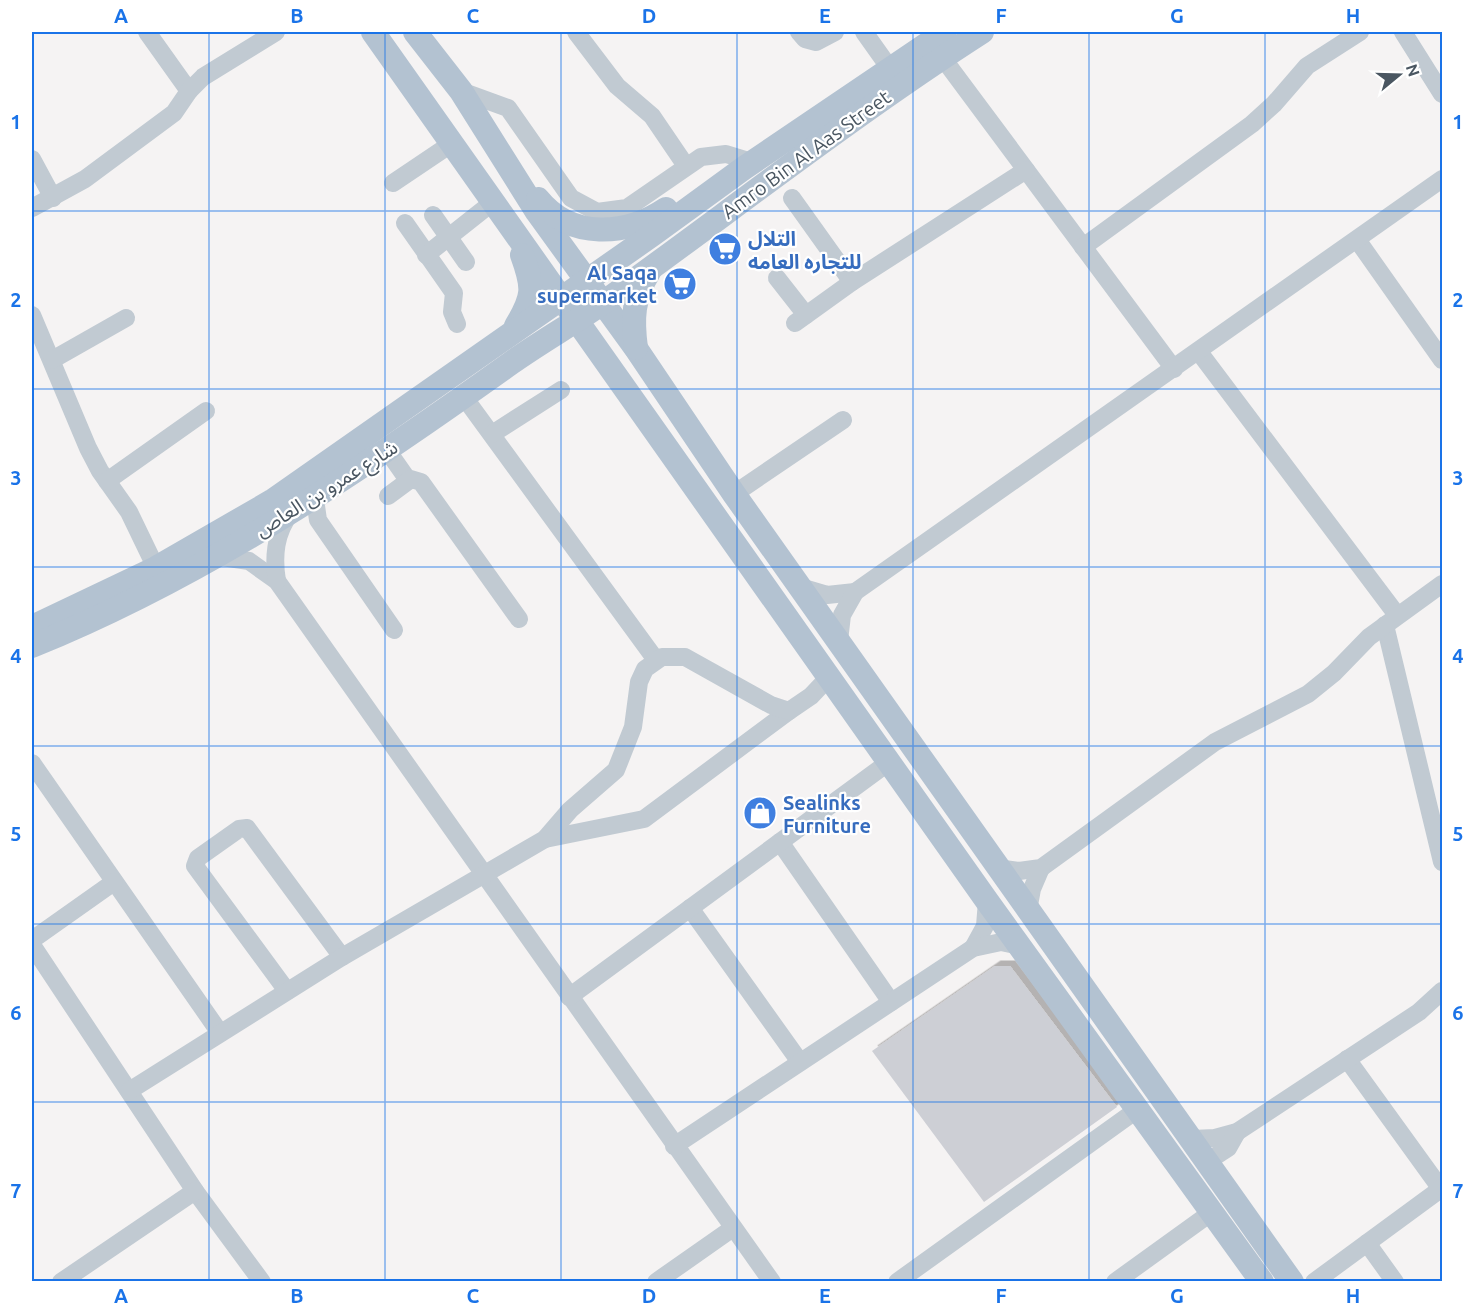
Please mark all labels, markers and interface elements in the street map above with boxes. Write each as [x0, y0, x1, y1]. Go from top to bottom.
text: A [114, 4, 128, 27]
text: B [290, 4, 304, 27]
text: C [467, 4, 480, 27]
text: D [642, 4, 656, 27]
text: E [819, 4, 831, 27]
text: F [995, 4, 1007, 27]
text: G [1170, 4, 1184, 27]
text: H [1346, 4, 1360, 27]
north arrow [1369, 45, 1429, 105]
text: N [1403, 62, 1424, 79]
street label: Amro Bin Al Aas Street [717, 85, 895, 223]
text: 1 [10, 110, 22, 133]
text: 1 [1452, 110, 1464, 133]
place label: التلال للتجاره العامه [748, 227, 862, 274]
supermarket icon: التلال للتجاره العامه [707, 231, 743, 267]
place label: Al Saqa supermarket [537, 261, 657, 307]
supermarket icon: Al Saqa supermarket [662, 266, 698, 302]
text: 2 [10, 288, 22, 311]
text: 2 [1452, 288, 1464, 311]
street label: شارع عمرو بن العاص [251, 435, 404, 544]
text: 3 [10, 466, 22, 489]
text: 3 [1452, 466, 1464, 489]
text: 4 [10, 644, 22, 667]
text: 4 [1452, 644, 1464, 667]
place label: Sealinks Furniture [783, 791, 871, 837]
shop icon: Sealinks Furniture [742, 795, 778, 831]
text: 5 [10, 822, 22, 845]
text: 5 [1452, 822, 1464, 845]
text: 6 [10, 1001, 22, 1024]
text: 6 [1452, 1001, 1464, 1024]
text: 7 [10, 1179, 22, 1202]
text: 7 [1452, 1179, 1464, 1202]
text: A [114, 1284, 128, 1307]
text: B [290, 1284, 304, 1307]
text: C [467, 1284, 480, 1307]
text: D [642, 1284, 656, 1307]
text: E [819, 1284, 831, 1307]
text: F [995, 1284, 1007, 1307]
text: G [1170, 1284, 1184, 1307]
text: H [1346, 1284, 1360, 1307]

